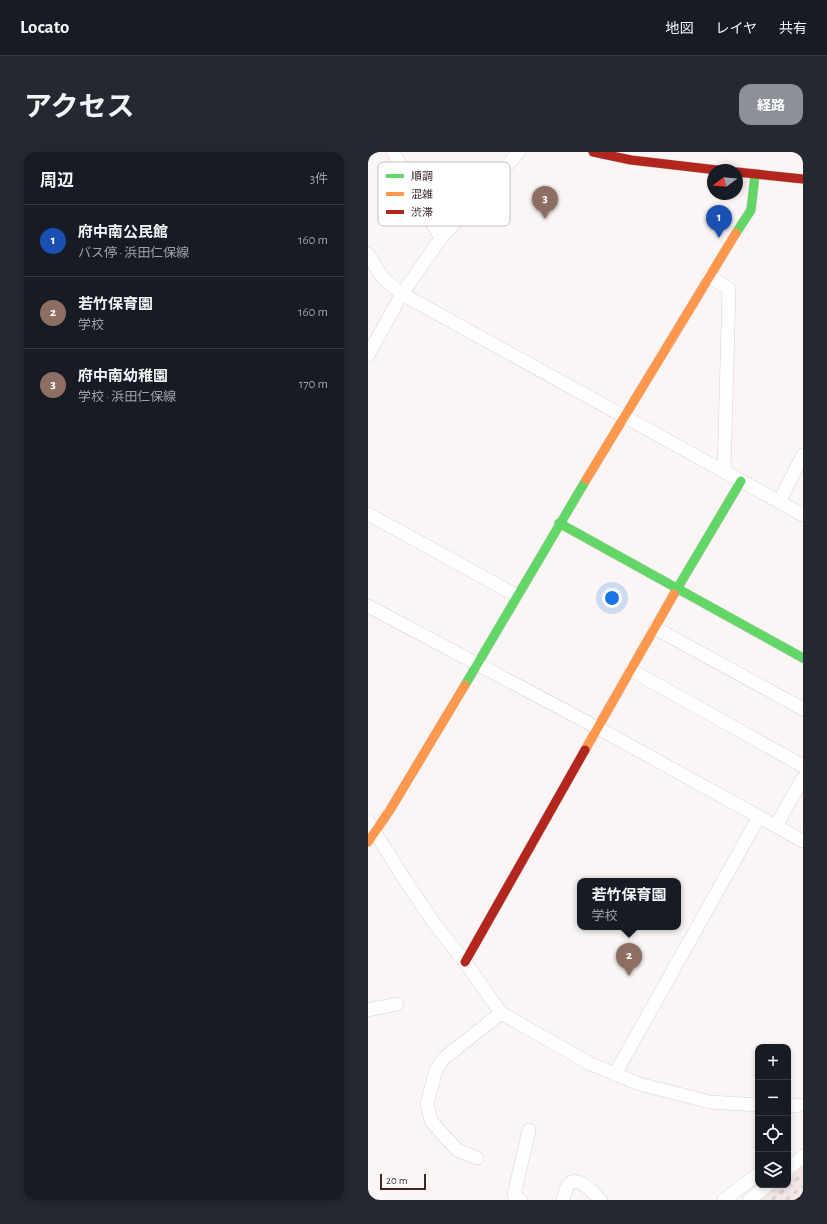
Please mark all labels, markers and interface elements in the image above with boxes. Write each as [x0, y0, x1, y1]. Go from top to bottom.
text: Locato [20, 18, 69, 37]
text: 地図 [665, 22, 693, 36]
text: レイヤ [715, 22, 757, 36]
text: 共有 [779, 22, 807, 36]
button: 経路 [739, 84, 803, 125]
text: アクセス [24, 94, 135, 122]
legend [378, 162, 510, 226]
north arrow [707, 164, 743, 200]
text: 順調 [411, 171, 433, 182]
text: 周辺 [40, 172, 74, 189]
text: 3件 [310, 173, 328, 186]
pin: 3 [532, 186, 558, 219]
text: 混雑 [411, 188, 433, 200]
pin: 1 [706, 205, 732, 238]
text: 渋滞 [411, 207, 433, 218]
text: 府中南公民館 [78, 225, 168, 240]
text: 1 [51, 234, 55, 247]
text: 160 m [298, 234, 328, 247]
text: バス停 · 浜田仁保線 [78, 247, 189, 260]
text: 若竹保育園 [78, 297, 153, 312]
text: 2 [50, 306, 56, 319]
text: 160 m [298, 306, 328, 319]
text: 学校 [78, 319, 104, 332]
text: 府中南幼稚園 [78, 369, 168, 384]
text: 3 [50, 378, 56, 391]
text: 170 m [299, 378, 328, 391]
text: 学校 · 浜田仁保線 [78, 391, 176, 404]
your location [602, 588, 622, 608]
popup [577, 878, 681, 930]
text: 若竹保育園 [591, 888, 667, 903]
text: 学校 [591, 910, 618, 923]
pin: 2 [616, 943, 642, 976]
map controls [755, 1044, 791, 1188]
button: + [755, 1044, 791, 1080]
button: − [755, 1080, 791, 1116]
button: locate [755, 1116, 791, 1152]
button: layers [755, 1152, 791, 1188]
scale bar [380, 1172, 426, 1191]
text: 20 m [386, 1175, 407, 1186]

